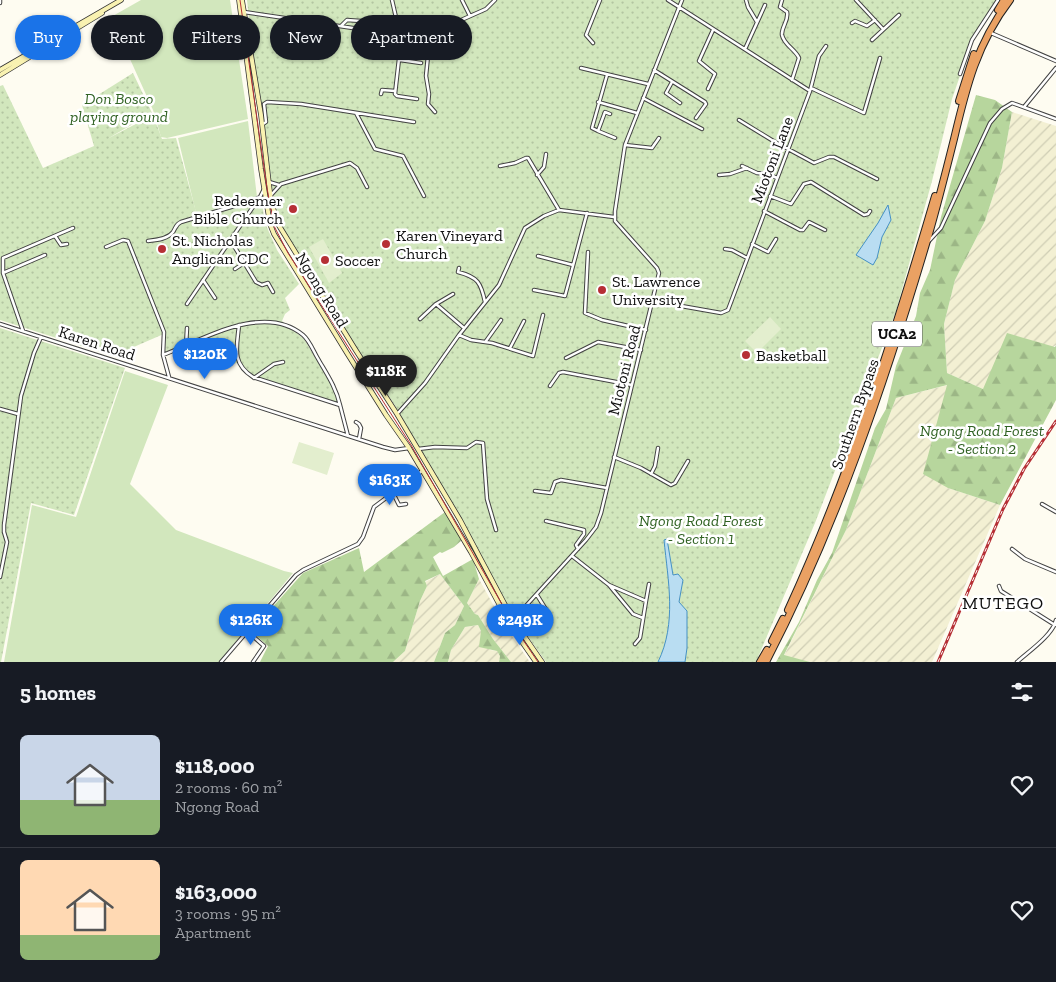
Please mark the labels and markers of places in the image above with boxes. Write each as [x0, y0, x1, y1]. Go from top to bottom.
place label: Redeemer Bible Church [194, 191, 283, 228]
marker: Redeemer Bible Church [287, 203, 299, 215]
place label: Karen Vineyard Church [396, 226, 503, 263]
place label: St. Nicholas Anglican CDC [172, 231, 269, 268]
marker: Karen Vineyard Church [380, 238, 392, 250]
marker: St. Nicholas Anglican CDC [156, 243, 168, 255]
place label: Soccer [335, 251, 381, 270]
marker: Soccer [319, 254, 331, 266]
place label: St. Lawrence University [612, 272, 700, 309]
marker: St. Lawrence University [596, 284, 608, 296]
pin: $120K [170, 338, 240, 380]
place label: Basketball [756, 346, 827, 365]
marker: Basketball [740, 349, 752, 361]
pin: $118K [351, 354, 421, 397]
pin: $163K [355, 464, 425, 506]
pin: $126K [216, 604, 286, 646]
pin: $249K [485, 604, 555, 646]

